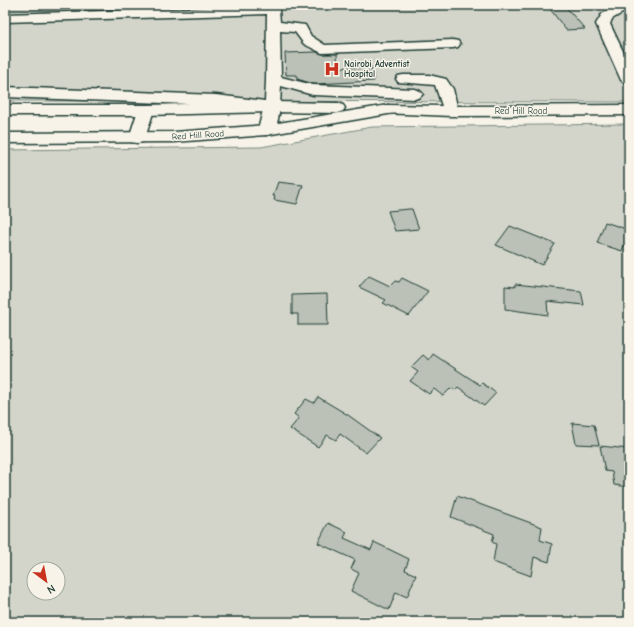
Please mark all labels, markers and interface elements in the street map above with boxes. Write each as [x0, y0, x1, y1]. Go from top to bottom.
place label: Nairobi Adventist Hospital [344, 59, 411, 79]
hospital icon: Nairobi Adventist Hospital [323, 60, 341, 78]
street label: Red Hill Road [495, 106, 547, 116]
street label: Red Hill Road [171, 128, 225, 142]
north arrow [26, 561, 66, 601]
text: N [45, 582, 58, 596]

